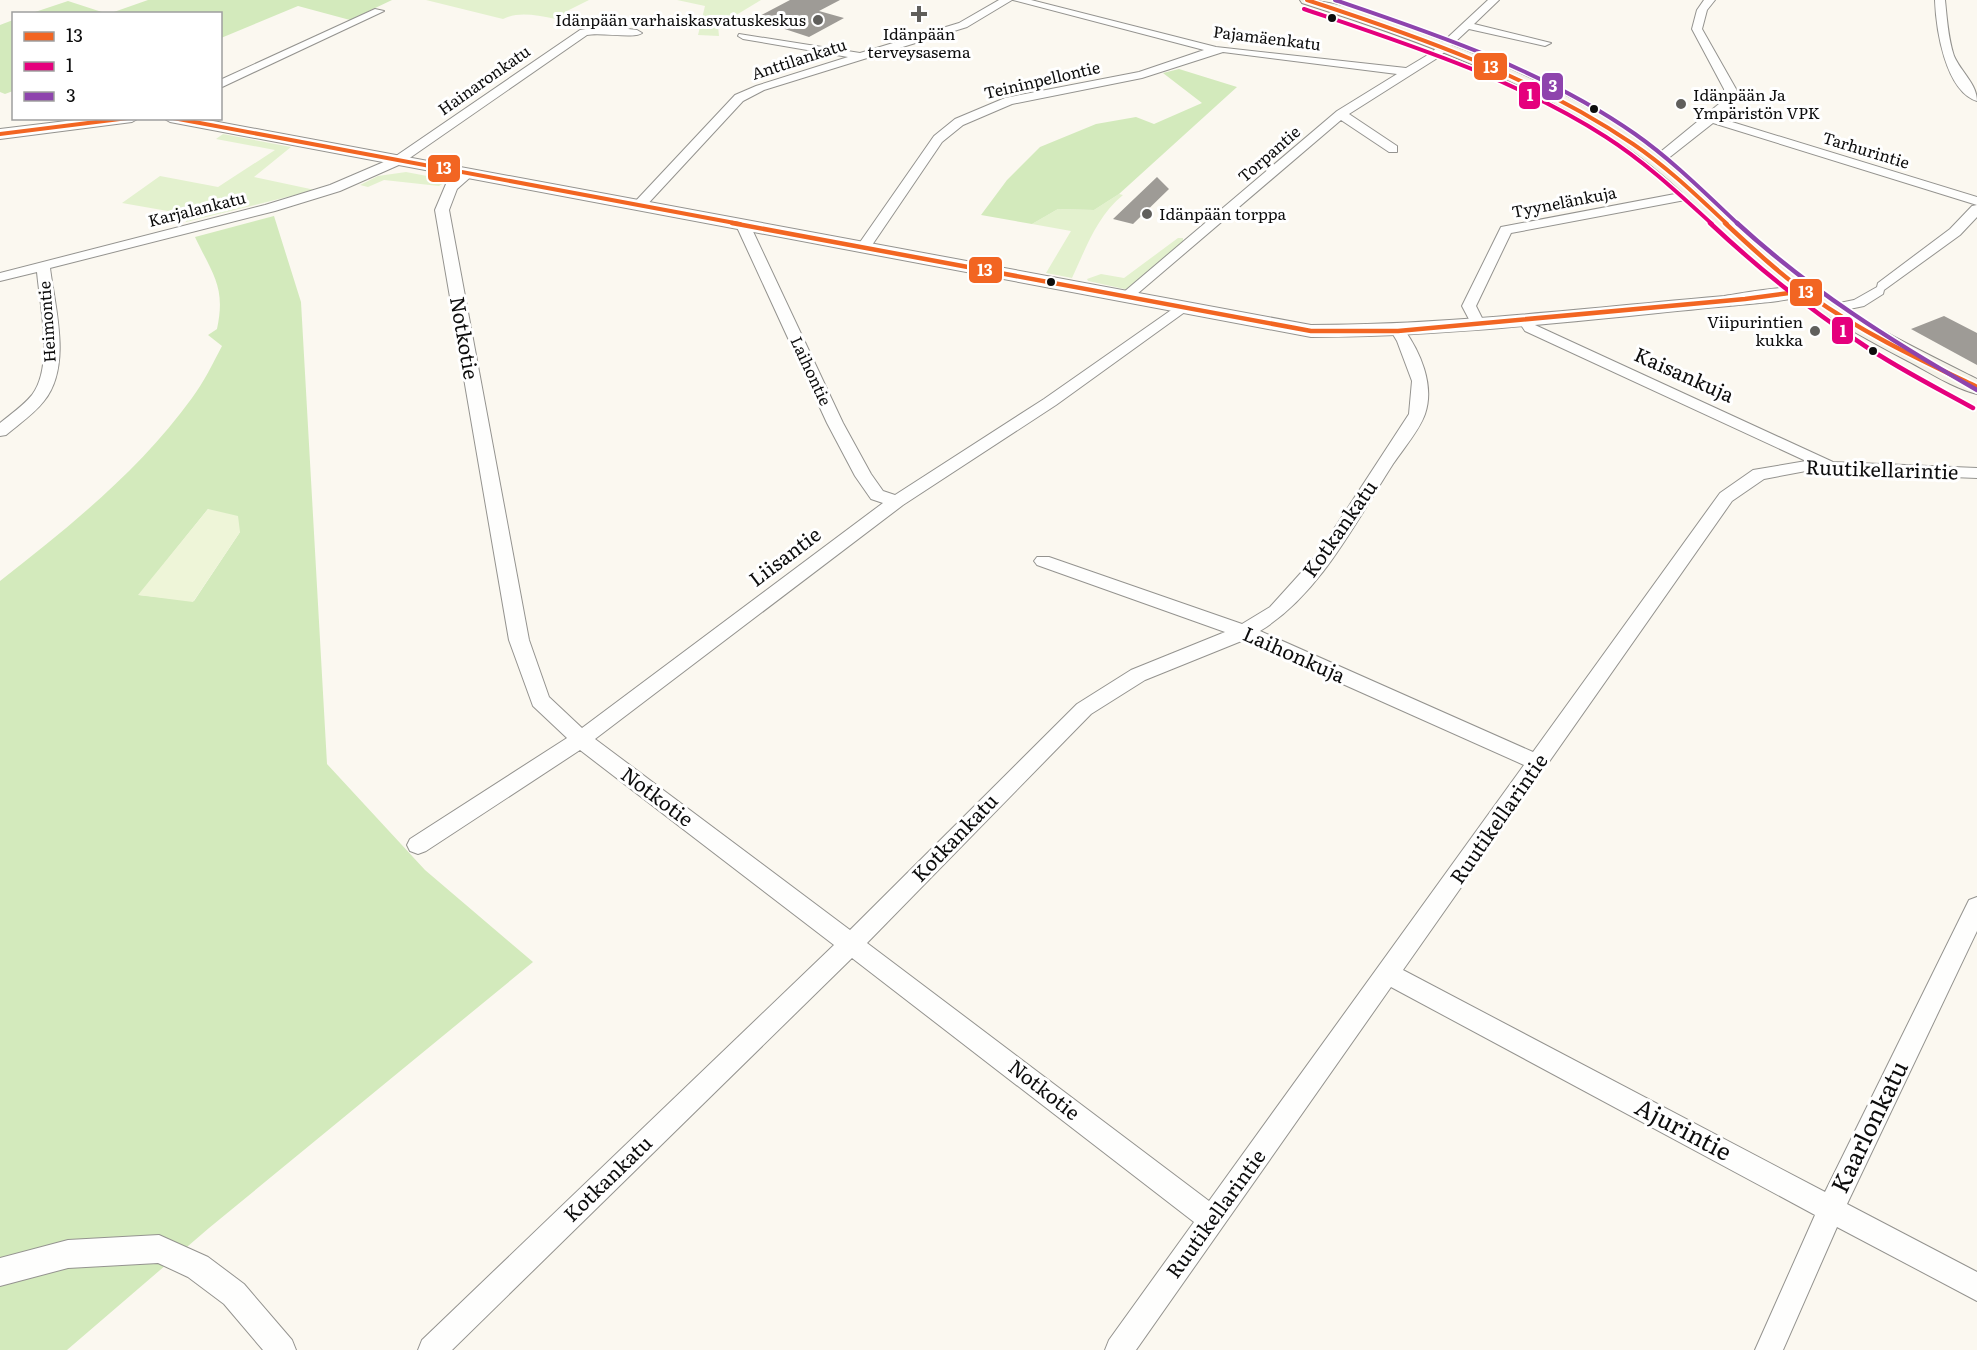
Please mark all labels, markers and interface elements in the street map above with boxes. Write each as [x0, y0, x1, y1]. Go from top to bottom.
marker: Idänpään terveysasema [910, 5, 928, 23]
place label: Idänpään varhaiskasvatuskeskus [555, 7, 806, 31]
legend [12, 12, 222, 120]
unlabelled marker [1326, 12, 1338, 24]
marker: Idänpään varhaiskasvatuskeskus [811, 13, 825, 27]
street label: Pajamäenkatu [1212, 18, 1322, 56]
text: 13 [66, 21, 83, 48]
place label: Idänpään terveysasema [867, 21, 971, 63]
street label: Anttilankatu [748, 31, 849, 85]
street label: Hainaronkatu [432, 38, 535, 120]
text: 1 [66, 51, 73, 78]
line badge: 13 [1473, 52, 1508, 81]
street label: Teininpellontie [981, 54, 1102, 104]
text: 13 [1483, 54, 1499, 78]
line badge: 3 [1541, 72, 1564, 101]
text: 3 [1549, 73, 1558, 97]
text: 3 [66, 81, 76, 108]
line badge: 1 [1518, 81, 1541, 110]
text: 1 [1527, 82, 1534, 106]
place label: Idänpään Ja Ympäristön VPK [1693, 82, 1820, 124]
marker: Idänpään Ja Ympäristön VPK [1674, 97, 1688, 111]
unlabelled marker [1588, 103, 1600, 115]
street label: Torpantie [1232, 119, 1305, 187]
street label: Tarhurintie [1820, 124, 1913, 174]
line badge: 13 [427, 154, 461, 183]
text: 13 [436, 155, 452, 179]
street label: Tyynelänkuja [1509, 179, 1619, 223]
street label: Karjalankatu [145, 184, 248, 232]
place label: Idänpään torppa [1159, 201, 1287, 225]
marker: Idänpään torppa [1140, 207, 1154, 221]
line badge: 13 [968, 256, 1003, 284]
text: 13 [977, 257, 993, 281]
unlabelled marker [1045, 276, 1057, 288]
line badge: 13 [1789, 278, 1823, 307]
text: 13 [1798, 279, 1814, 303]
street label: Heimontie [31, 280, 61, 364]
street label: Notkotie [444, 294, 488, 381]
place label: Viipurintien kukka [1707, 309, 1803, 351]
line badge: 1 [1831, 316, 1854, 345]
text: 1 [1840, 318, 1847, 342]
marker: Viipurintien kukka [1808, 324, 1822, 338]
street label: Laihontie [785, 332, 838, 409]
street label: Kaisankuja [1630, 338, 1740, 409]
unlabelled marker [1867, 345, 1879, 357]
street label: Ruutikellarintie [1805, 450, 1959, 486]
street label: Kotkankatu [1294, 473, 1383, 583]
street label: Liisantie [741, 518, 826, 592]
street label: Laihonkuja [1239, 617, 1351, 689]
street label: Ruutikellarintie [1441, 747, 1554, 889]
street label: Notkotie [616, 758, 701, 833]
street label: Kotkankatu [903, 785, 1004, 888]
street label: Notkotie [1003, 1051, 1087, 1126]
street label: Kaarlonkatu [1821, 1054, 1915, 1198]
street label: Ajurintie [1630, 1088, 1739, 1168]
street label: Kotkankatu [556, 1127, 658, 1228]
street label: Ruutikellarintie [1157, 1142, 1271, 1284]

